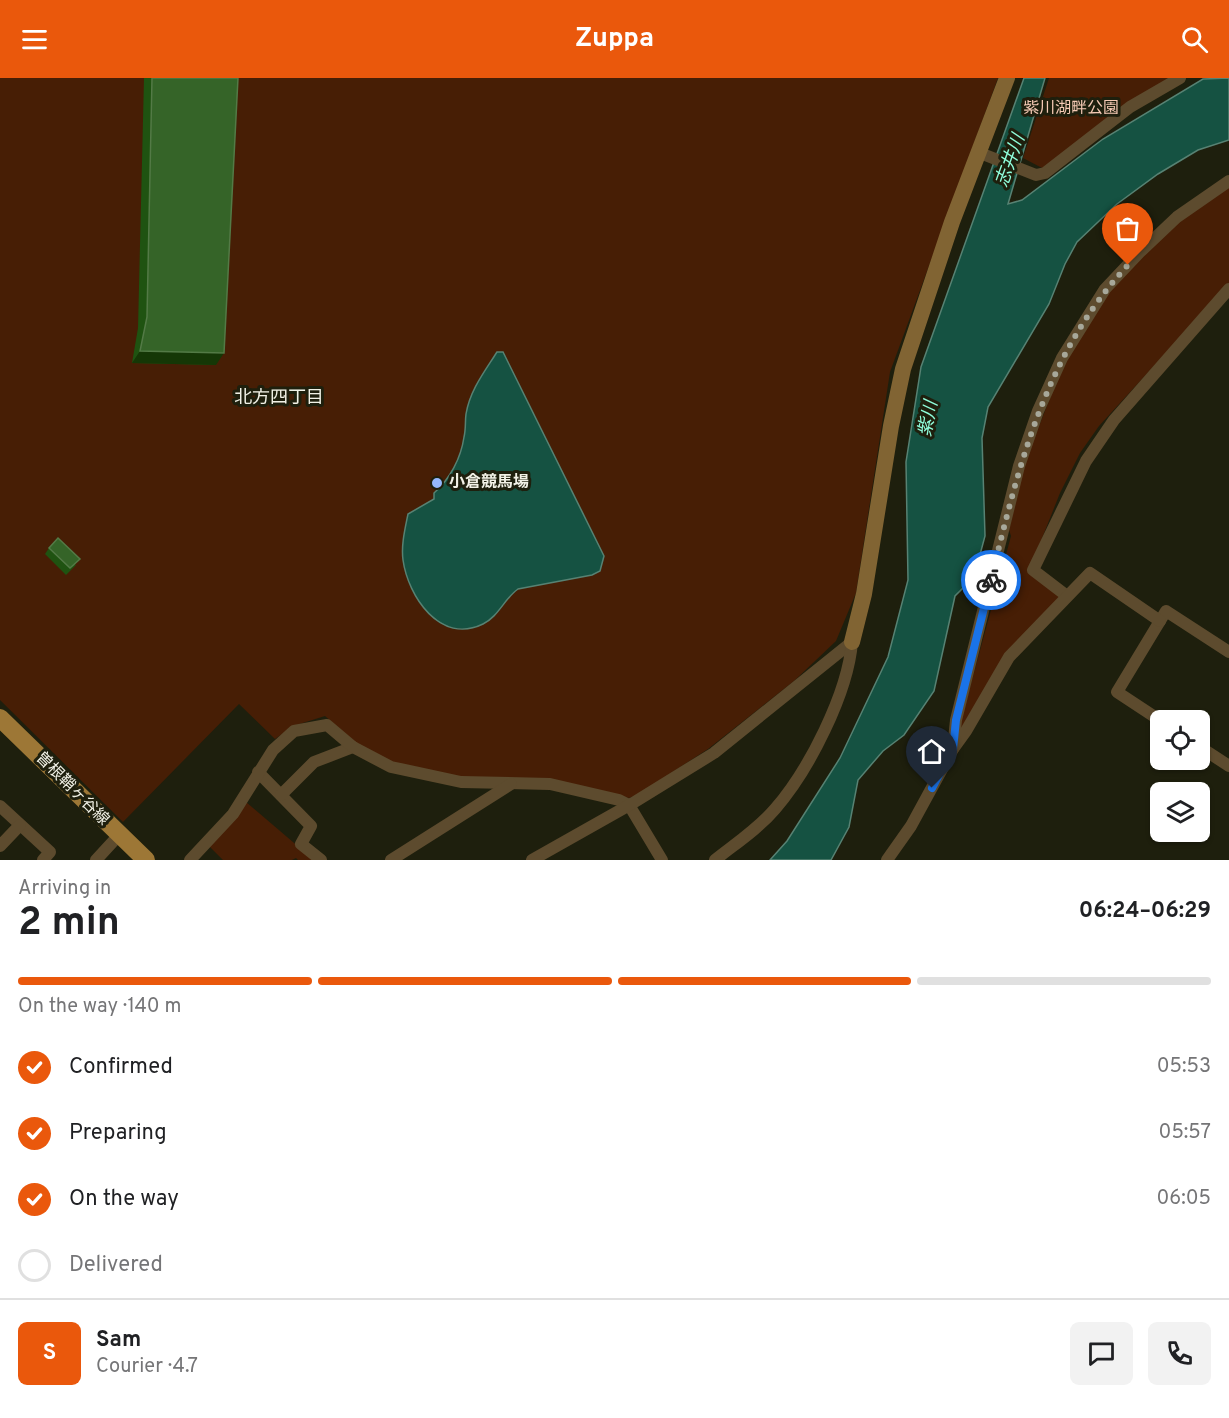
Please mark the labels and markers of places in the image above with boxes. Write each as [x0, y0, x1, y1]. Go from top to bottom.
pin [1102, 203, 1153, 265]
place label: 小倉競馬場 [449, 473, 529, 493]
marker: 小倉競馬場 [430, 476, 444, 490]
pin [906, 726, 957, 788]

